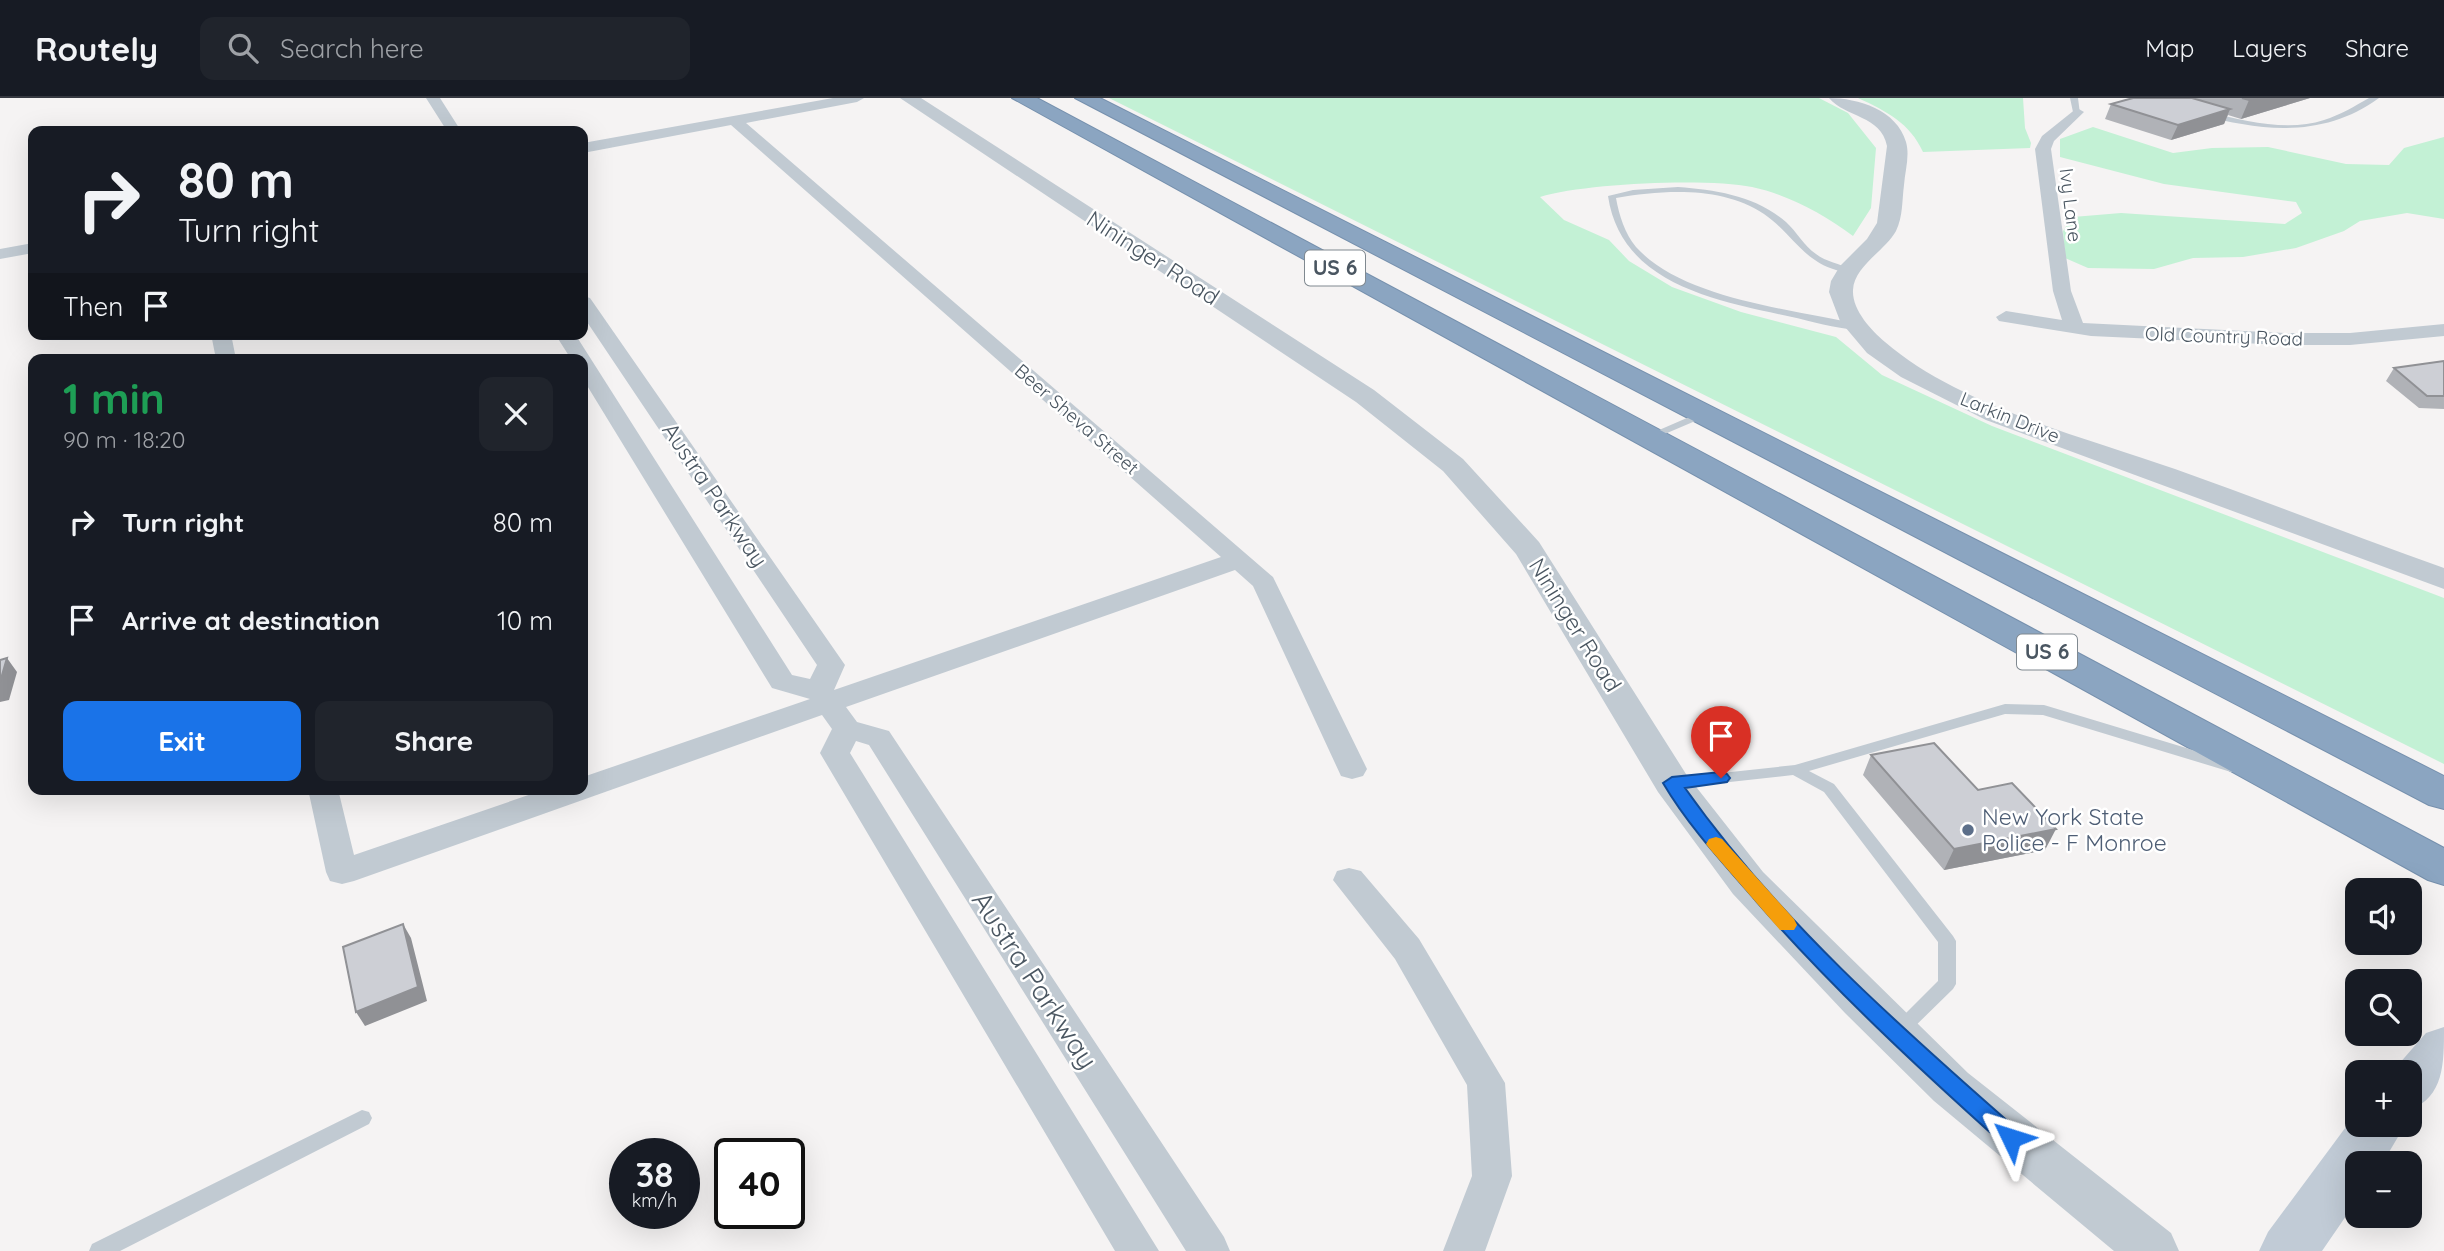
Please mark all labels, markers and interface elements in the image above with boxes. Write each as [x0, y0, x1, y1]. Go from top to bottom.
search box [200, 17, 690, 80]
text: Routely [35, 28, 158, 69]
icon: search [224, 29, 262, 67]
text: Search here [280, 32, 424, 65]
text: Map [2145, 33, 2194, 63]
text: Layers [2232, 33, 2307, 63]
text: Share [2345, 33, 2409, 63]
text: 80 m [178, 149, 294, 210]
icon: right [63, 154, 154, 245]
street label: Ivy Lane [2055, 167, 2087, 243]
street label: Nininger Road [1082, 204, 1225, 311]
text: Turn right [178, 210, 319, 250]
road number: US 6 [1305, 250, 1365, 286]
icon: arrive [137, 287, 175, 325]
text: Then [63, 290, 123, 323]
street label: Old Country Road [2145, 321, 2303, 351]
street label: Beer Sheva Street [1010, 358, 1144, 480]
text: 1 min [63, 372, 165, 425]
button: close [479, 377, 553, 451]
street label: Larkin Drive [1957, 386, 2063, 448]
street label: Austra Parkway [656, 417, 774, 573]
text: 90 m · 18:20 [63, 425, 185, 454]
icon: right [63, 503, 101, 541]
text: Turn right [122, 506, 244, 539]
text: 80 m [493, 506, 553, 539]
street label: Nininger Road [1523, 552, 1628, 697]
icon: arrive [63, 601, 101, 639]
text: Arrive at destination [122, 604, 380, 637]
text: 10 m [497, 604, 553, 637]
road number: US 6 [2017, 634, 2077, 670]
button: Exit [63, 701, 301, 781]
button: Share [315, 701, 553, 781]
pin [1691, 706, 1751, 778]
icon: arrive [1702, 717, 1740, 755]
place label: New York State Police - F Monroe [1982, 802, 2167, 857]
marker: New York State Police - F Monroe [1960, 822, 1976, 838]
map controls [2345, 878, 2422, 1228]
button: sound [2345, 878, 2422, 955]
street label: Austra Parkway [965, 884, 1106, 1075]
button: search [2345, 969, 2422, 1046]
button: + [2345, 1060, 2422, 1137]
position arrow [1974, 1101, 2048, 1175]
speed limit sign: 40 [714, 1138, 805, 1229]
button: − [2345, 1151, 2422, 1228]
text: 38 [636, 1152, 673, 1196]
text: km/h [632, 1189, 677, 1212]

